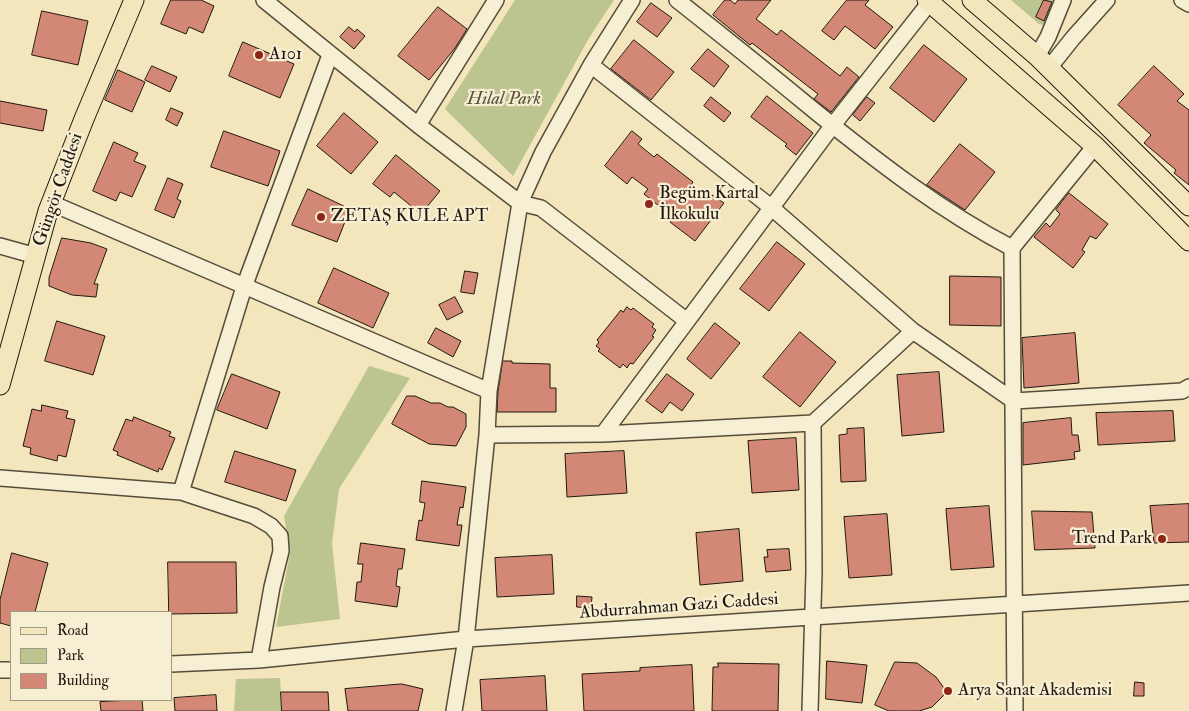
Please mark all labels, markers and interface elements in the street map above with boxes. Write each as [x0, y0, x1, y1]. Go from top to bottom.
place label: A101 [269, 44, 302, 66]
marker: A101 [253, 49, 265, 61]
park label: Hilal Park [467, 89, 541, 111]
street label: Güngör Caddesi [30, 130, 88, 250]
place label: Begüm Kartal İlkokulu [659, 183, 759, 225]
marker: Begüm Kartal İlkokulu [643, 198, 655, 210]
place label: ZETAŞ KULE APT [331, 206, 488, 228]
marker: ZETAŞ KULE APT [315, 211, 327, 223]
place label: Trend Park [1072, 528, 1152, 550]
marker: Trend Park [1156, 533, 1168, 545]
street label: Abdurrahman Gazi Caddesi [579, 589, 779, 625]
legend [10, 611, 172, 701]
text: Road [57, 621, 88, 640]
text: Park [57, 646, 84, 665]
text: Building [57, 671, 109, 690]
place label: Arya Sanat Akademisi [958, 680, 1112, 702]
marker: Arya Sanat Akademisi [942, 685, 954, 697]

